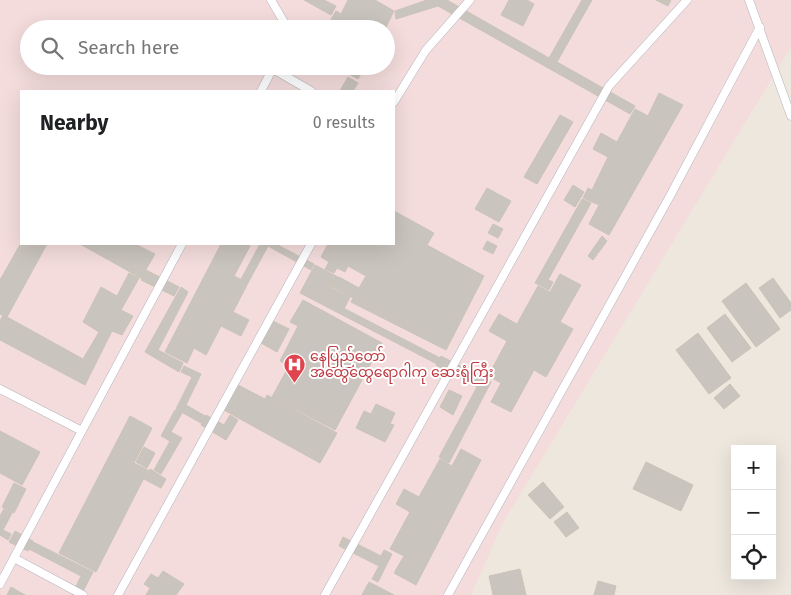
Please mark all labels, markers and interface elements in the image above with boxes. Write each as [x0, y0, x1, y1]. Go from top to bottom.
search box [20, 20, 395, 75]
icon: search [38, 34, 66, 62]
text: Search here [78, 36, 179, 59]
text: Nearby [40, 110, 108, 136]
text: 0 results [313, 113, 375, 132]
place label: နေပြည်တော် အထွေထွေရောဂါကု ဆေးရုံကြီး [310, 346, 494, 384]
hospital icon: နေပြည်တော် အထွေထွေရောဂါကု ဆေးရုံကြီး [282, 352, 306, 383]
map controls [731, 445, 776, 580]
button: + [731, 445, 776, 490]
button: − [731, 490, 776, 535]
button: locate [731, 535, 776, 580]

